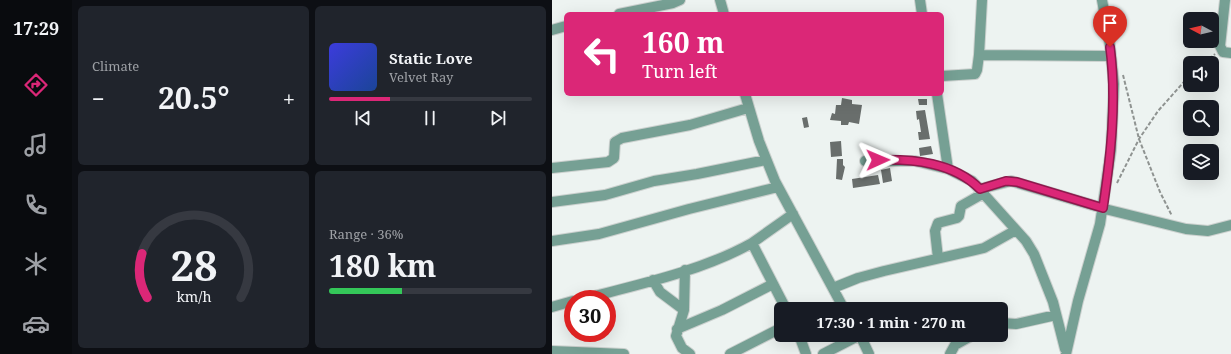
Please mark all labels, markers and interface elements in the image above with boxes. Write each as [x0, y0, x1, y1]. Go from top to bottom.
pin [1093, 6, 1127, 47]
icon: arrive [1099, 12, 1121, 34]
north arrow [1183, 12, 1219, 48]
map controls [1183, 12, 1219, 180]
text: 17:29 [13, 16, 59, 40]
text: 160 m [642, 23, 724, 61]
icon: left [576, 28, 628, 80]
text: Static Love [389, 48, 473, 68]
button: sound [1183, 56, 1219, 92]
text: Climate [92, 57, 139, 75]
text: Turn left [642, 59, 717, 83]
text: Velvet Ray [389, 68, 453, 86]
icon: directions [22, 71, 50, 99]
text: 20.5° [158, 77, 230, 118]
text: − [92, 83, 105, 113]
text: + [283, 83, 295, 113]
button: search [1183, 100, 1219, 136]
icon: previous [352, 107, 374, 129]
icon: pause [419, 107, 441, 129]
icon: next [487, 107, 509, 129]
icon: music [22, 131, 50, 159]
position arrow [857, 139, 899, 181]
button: layers [1183, 144, 1219, 180]
icon: phone [22, 191, 50, 219]
text: Range · 36% [329, 225, 403, 243]
text: 28 [170, 236, 217, 292]
text: 180 km [329, 245, 436, 286]
icon: climate [22, 250, 50, 278]
text: km/h [176, 286, 211, 305]
speed limit sign: 30 [564, 290, 616, 342]
icon: car [22, 310, 50, 338]
text: 17:30 · 1 min · 270 m [816, 312, 966, 332]

